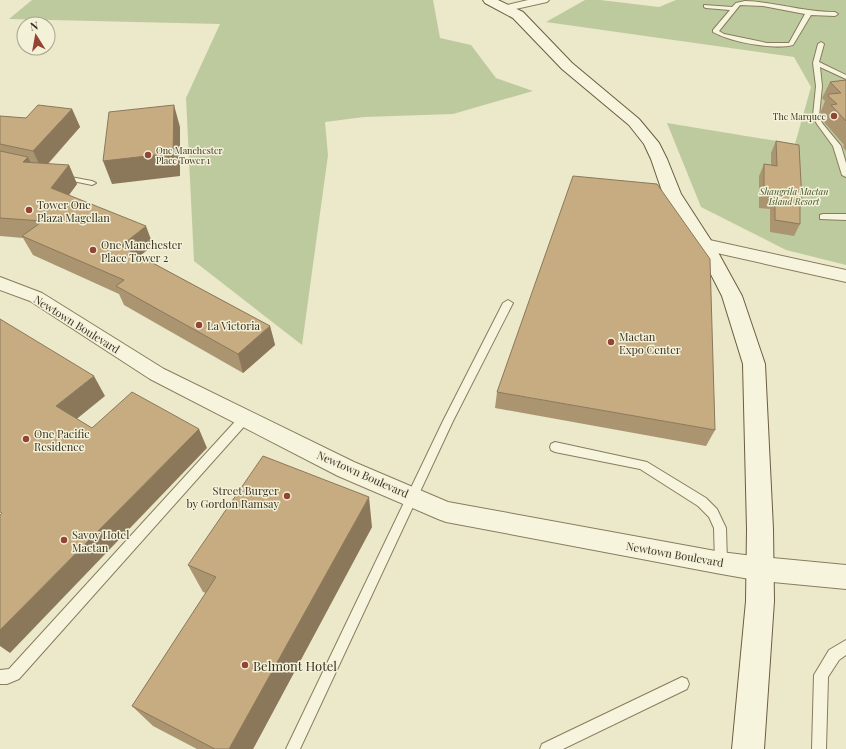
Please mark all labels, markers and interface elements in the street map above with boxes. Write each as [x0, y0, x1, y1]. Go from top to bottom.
north arrow [16, 16, 56, 56]
text: N [29, 18, 39, 34]
place label: The Marquee [773, 110, 826, 122]
marker: The Marquee [829, 111, 839, 121]
place label: One Manchester Place Tower 1 [156, 144, 222, 166]
marker: One Manchester Place Tower 1 [143, 150, 153, 160]
park label: Shangrila Mactan Island Resort [758, 185, 829, 207]
place label: Tower One Plaza Magellan [37, 197, 110, 225]
marker: Tower One Plaza Magellan [24, 205, 34, 215]
place label: One Manchester Place Tower 2 [101, 237, 182, 265]
marker: One Manchester Place Tower 2 [88, 245, 98, 255]
street label: Newtown Boulevard [31, 291, 123, 357]
place label: La Victoria [207, 318, 260, 333]
marker: La Victoria [194, 320, 204, 330]
place label: Mactan Expo Center [619, 329, 681, 357]
marker: Mactan Expo Center [606, 337, 616, 347]
place label: One Pacific Residence [34, 426, 90, 454]
marker: One Pacific Residence [21, 434, 31, 444]
street label: Newtown Boulevard [315, 447, 412, 501]
place label: Street Burger by Gordon Ramsay [187, 483, 279, 511]
marker: Street Burger by Gordon Ramsay [282, 491, 292, 501]
place label: Savoy Hotel Mactan [72, 527, 129, 555]
marker: Savoy Hotel Mactan [59, 535, 69, 545]
street label: Newtown Boulevard [625, 538, 726, 570]
place label: Belmont Hotel [253, 657, 337, 674]
marker: Belmont Hotel [240, 660, 250, 670]

